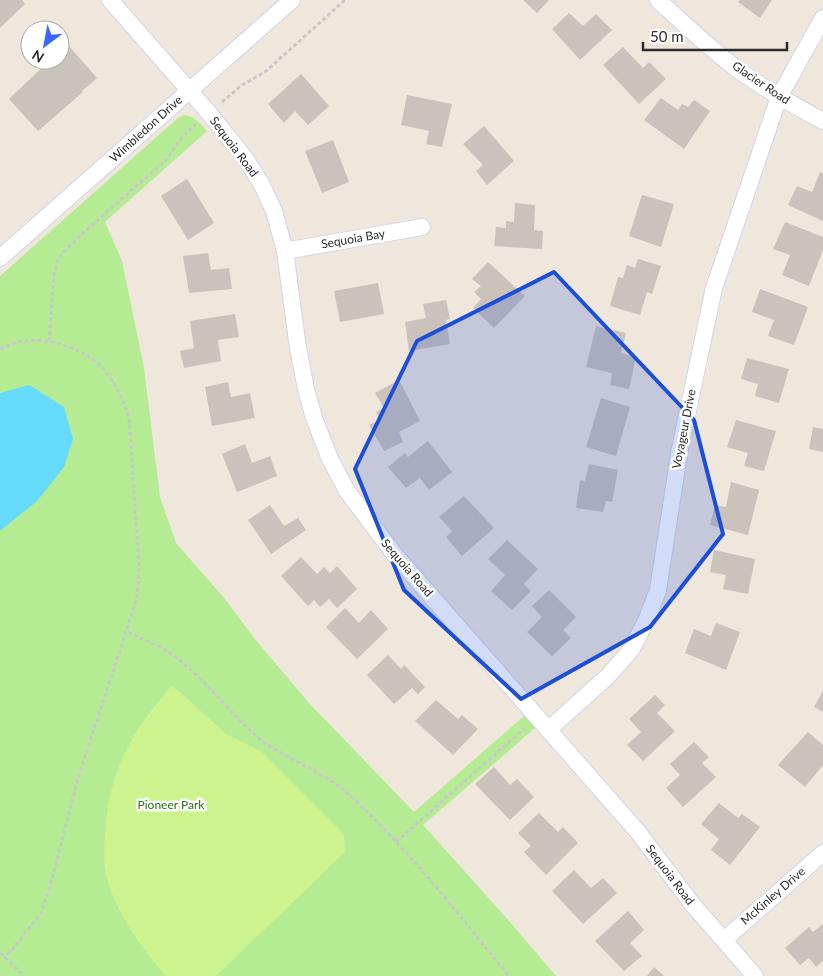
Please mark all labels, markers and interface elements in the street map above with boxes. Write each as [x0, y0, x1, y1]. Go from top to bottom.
north arrow [20, 20, 70, 70]
scale bar [643, 20, 787, 52]
text: 50 m [650, 27, 684, 45]
text: N [29, 46, 47, 67]
street label: Glacier Road [730, 58, 793, 107]
street label: Wimbledon Drive [106, 92, 185, 165]
street label: Sequoia Road [207, 114, 262, 180]
street label: Sequoia Bay [320, 225, 387, 252]
street label: Voyageur Drive [668, 388, 699, 470]
street label: Sequoia Road [378, 536, 437, 600]
park label: Pioneer Park [138, 797, 205, 812]
street label: Sequoia Road [643, 842, 698, 908]
street label: McKinley Drive [737, 863, 808, 928]

